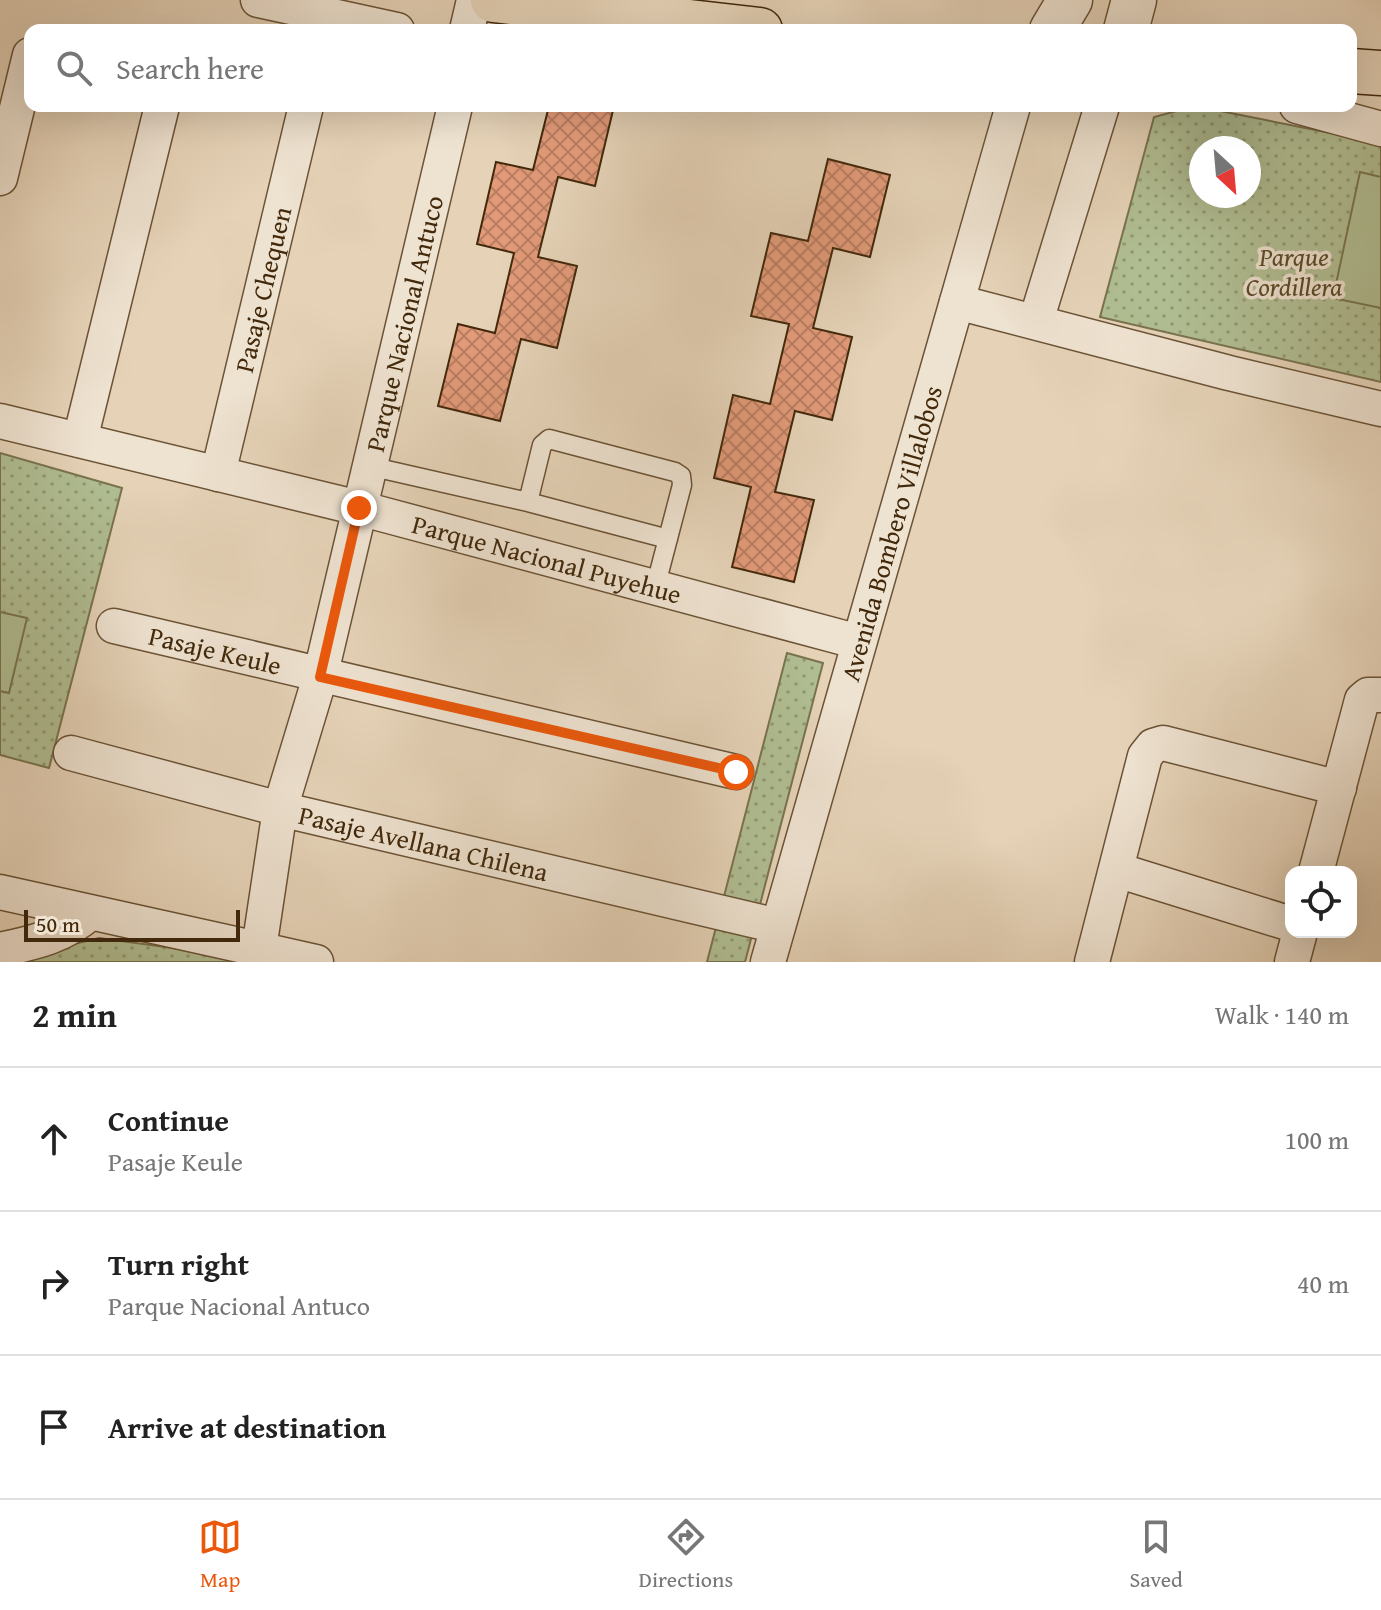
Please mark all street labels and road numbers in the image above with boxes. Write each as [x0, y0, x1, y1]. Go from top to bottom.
street label: Parque Nacional Antuco [354, 191, 453, 455]
street label: Pasaje Chequen [224, 202, 301, 376]
street label: Avenida Bombero Villalobos [830, 381, 952, 686]
street label: Parque Nacional Puyehue [408, 504, 686, 613]
street label: Pasaje Keule [145, 615, 285, 684]
street label: Pasaje Avellana Chilena [295, 795, 553, 891]

